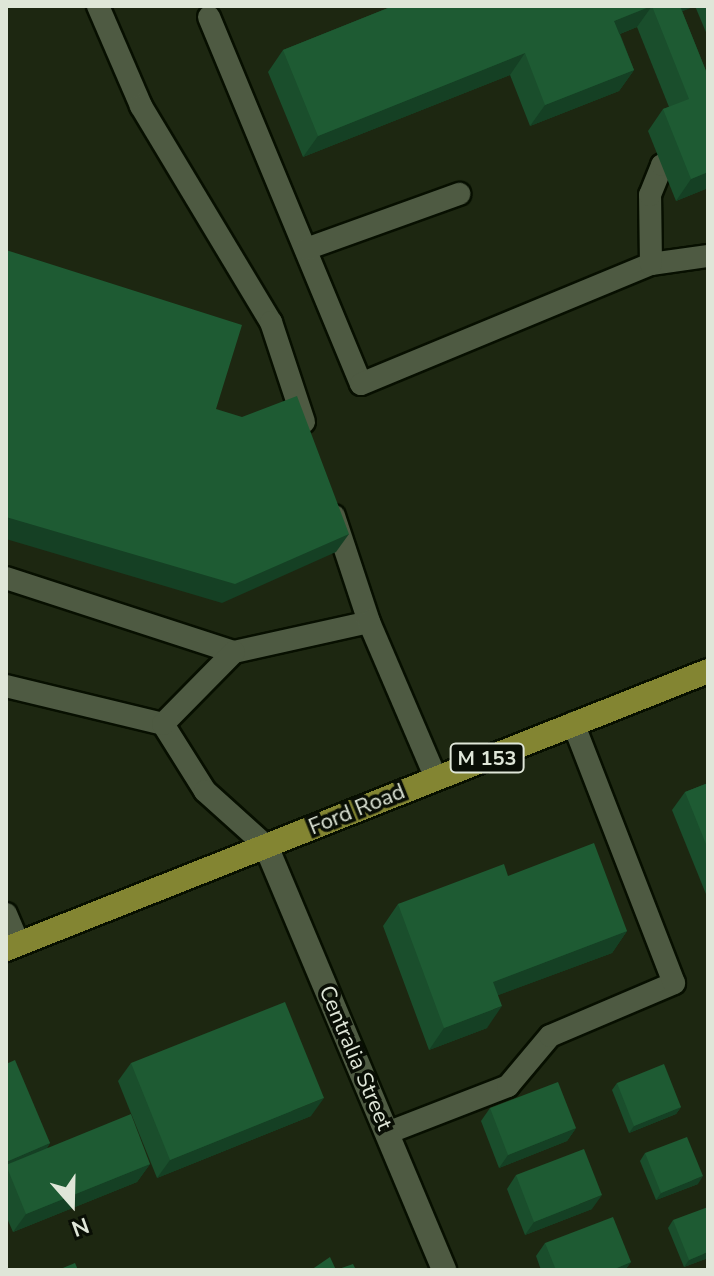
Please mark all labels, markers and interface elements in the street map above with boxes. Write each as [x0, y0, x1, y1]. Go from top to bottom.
road number: M 153 [449, 742, 525, 774]
street label: Ford Road [305, 779, 409, 841]
street label: Centralia Street [313, 982, 397, 1134]
north arrow [32, 1164, 112, 1244]
text: N [67, 1210, 93, 1243]

